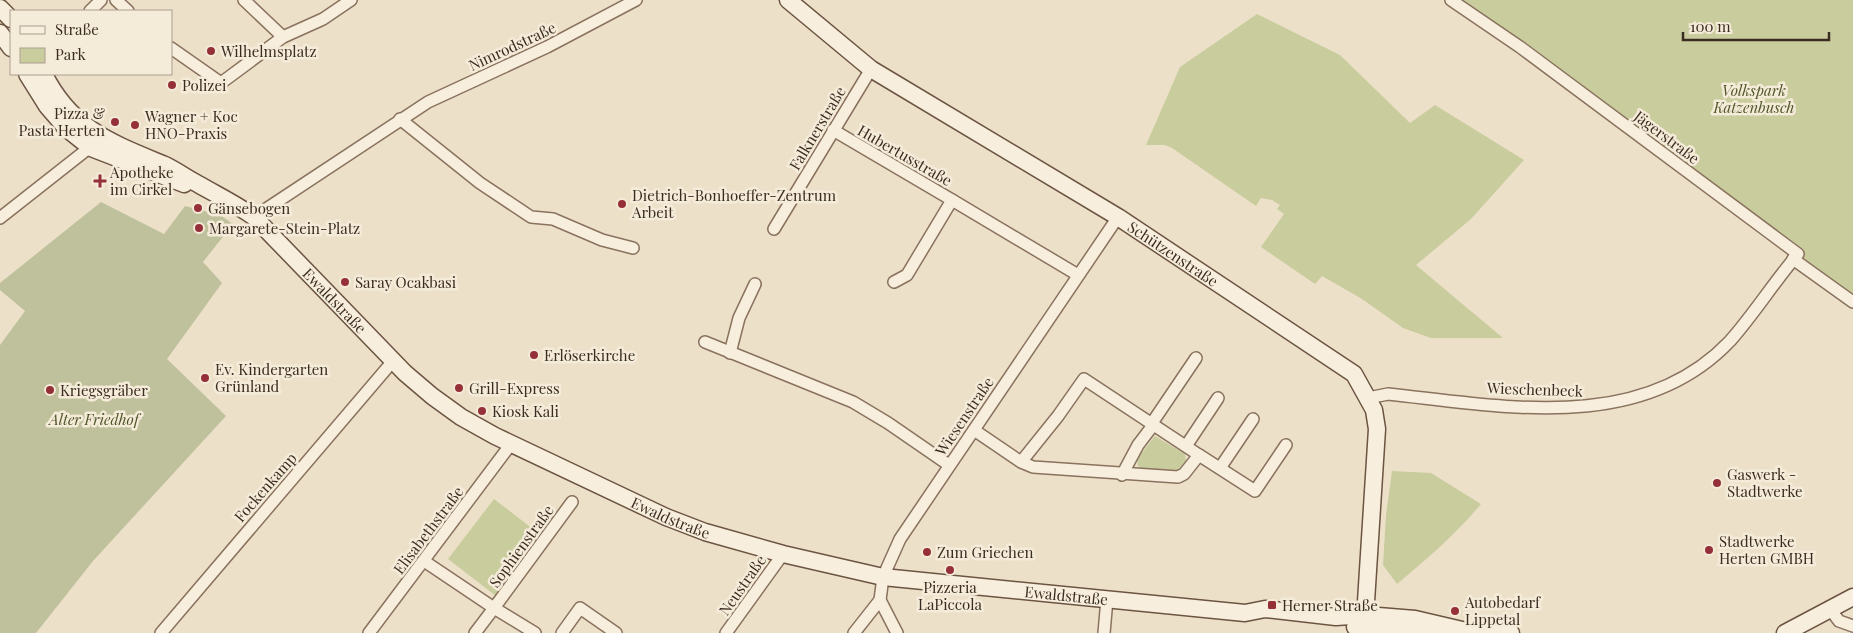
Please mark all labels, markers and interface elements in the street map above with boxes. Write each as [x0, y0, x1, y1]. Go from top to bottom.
legend [10, 10, 172, 75]
scale bar [1683, 10, 1829, 42]
text: 100 m [1690, 16, 1731, 36]
street label: Nimrodstraße [465, 17, 559, 75]
text: Straße [55, 19, 99, 39]
place label: Wilhelmsplatz [220, 41, 317, 61]
text: Park [55, 44, 87, 64]
marker: Wilhelmsplatz [205, 45, 217, 57]
place label: Polizei [182, 75, 227, 95]
marker: Polizei [166, 79, 178, 91]
park label: Volkspark Katzenbusch [1713, 80, 1794, 117]
street label: Falknerstraße [784, 83, 850, 173]
place label: Pizza & Pasta Herten [19, 103, 105, 140]
street label: Jägerstraße [1630, 105, 1704, 168]
place label: Wagner + Koc HNO-Praxis [144, 106, 238, 143]
marker: Pizza & Pasta Herten [109, 116, 121, 128]
marker: Wagner + Koc HNO-Praxis [129, 119, 141, 131]
street label: Hubertusstraße [854, 120, 956, 190]
place label: Apotheke im Cirkel [109, 162, 174, 199]
marker: Apotheke im Cirkel [94, 175, 106, 187]
place label: Dietrich-Bonhoeffer-Zentrum Arbeit [631, 185, 837, 222]
place label: Gänsebogen [208, 198, 290, 218]
marker: Dietrich-Bonhoeffer-Zentrum Arbeit [616, 198, 628, 210]
marker: Gänsebogen [192, 202, 204, 214]
street label: Schützenstraße [1124, 216, 1222, 291]
place label: Margarete-Stein-Platz [209, 218, 360, 238]
marker: Margarete-Stein-Platz [193, 222, 205, 234]
street label: Ewaldstraße [299, 264, 371, 337]
place label: Saray Ocakbasi [355, 272, 457, 292]
marker: Saray Ocakbasi [339, 276, 351, 288]
place label: Erlöserkirche [544, 345, 635, 365]
marker: Erlöserkirche [528, 349, 540, 361]
place label: Ev. Kindergarten Grünland [215, 359, 328, 396]
marker: Ev. Kindergarten Grünland [199, 372, 211, 384]
street label: Wiesenstraße [930, 373, 998, 460]
street label: Wieschenbeck [1486, 377, 1584, 401]
place label: Grill-Express [469, 378, 560, 398]
place label: Kriegsgräber [60, 380, 148, 400]
marker: Grill-Express [453, 382, 465, 394]
marker: Kriegsgräber [44, 384, 56, 396]
place label: Kiosk Kali [492, 401, 560, 421]
marker: Kiosk Kali [476, 405, 488, 417]
park label: Alter Friedhof [47, 409, 142, 429]
street label: Fockenkamp [229, 448, 301, 526]
place label: Gaswerk - Stadtwerke [1727, 464, 1803, 501]
marker: Gaswerk - Stadtwerke [1711, 477, 1723, 489]
street label: Elisabethstraße [389, 482, 467, 578]
street label: Ewaldstraße [628, 492, 712, 543]
street label: Sophienstraße [484, 501, 558, 591]
place label: Stadtwerke Herten GMBH [1719, 531, 1814, 568]
place label: Zum Griechen [937, 542, 1033, 562]
marker: Stadtwerke Herten GMBH [1703, 544, 1715, 556]
marker: Zum Griechen [921, 546, 933, 558]
street label: Neustraße [714, 551, 770, 619]
marker: Pizzeria LaPiccola [944, 564, 956, 576]
place label: Pizzeria LaPiccola [918, 577, 982, 614]
street label: Ewaldstraße [1024, 581, 1109, 609]
place label: Autobedarf Lippetal [1464, 592, 1541, 629]
place label: Herner Straße [1282, 595, 1378, 615]
marker: Herner Straße [1266, 599, 1278, 611]
marker: Autobedarf Lippetal [1449, 605, 1461, 617]

